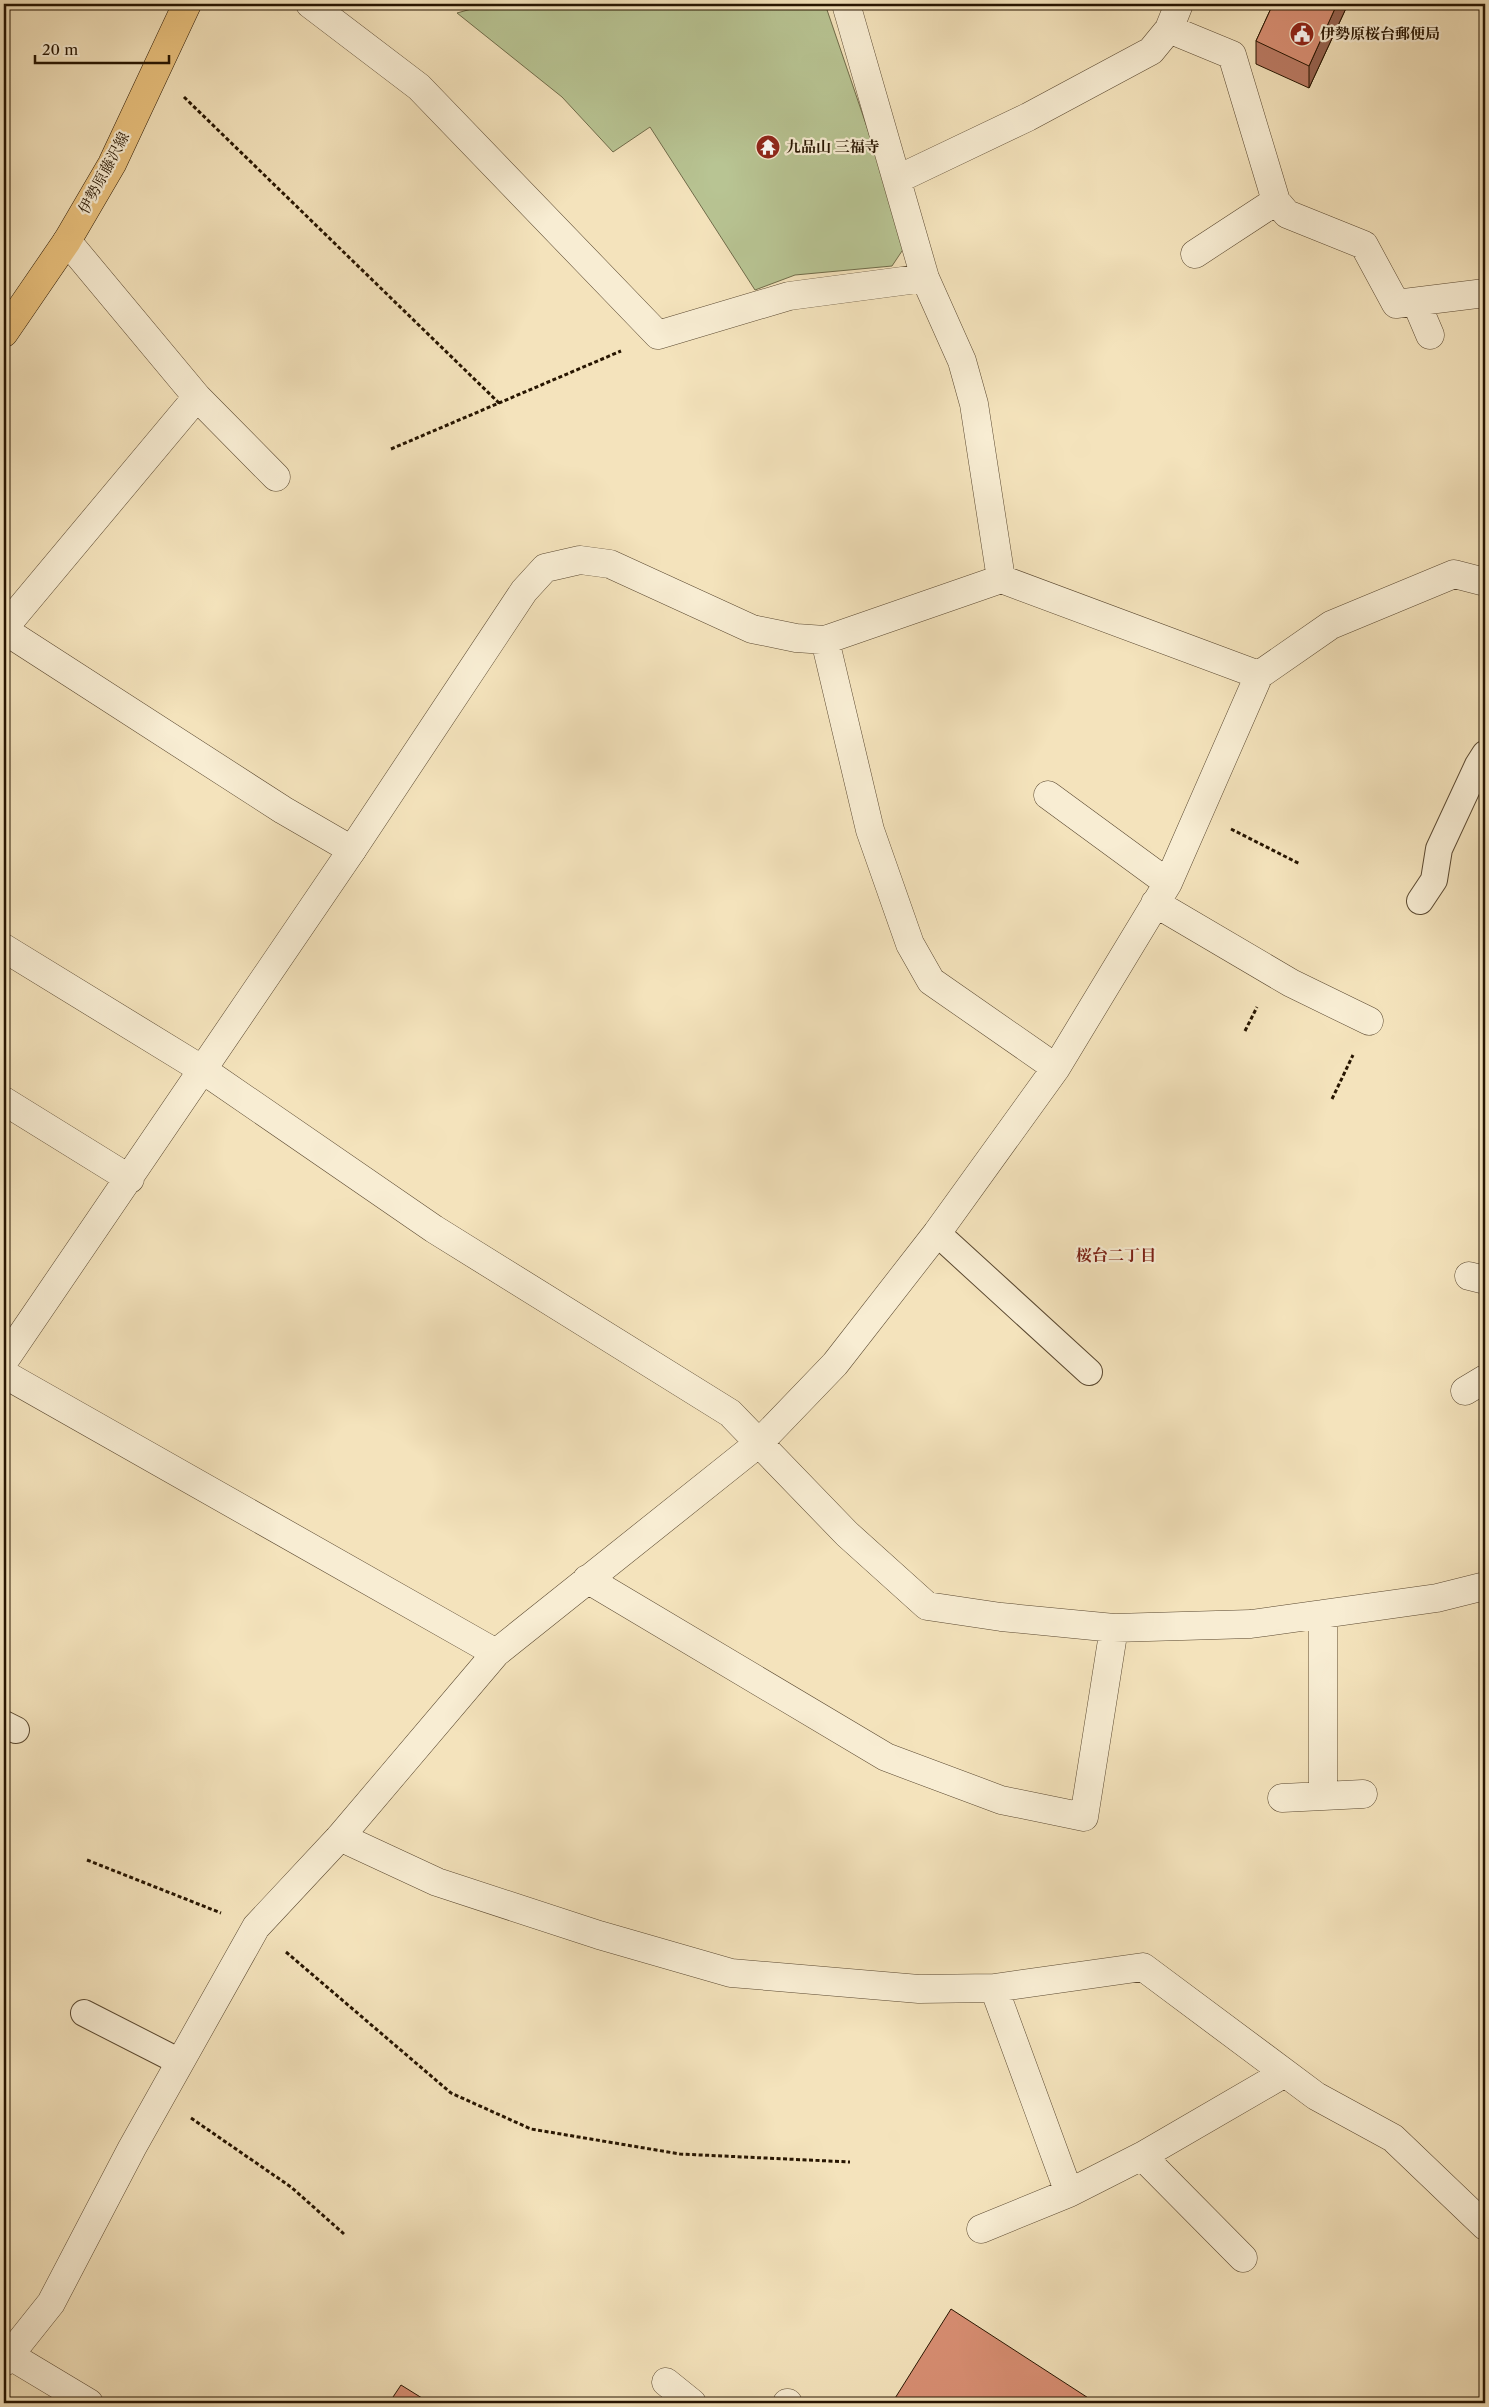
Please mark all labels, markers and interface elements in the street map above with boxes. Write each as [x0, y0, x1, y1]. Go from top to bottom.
public building icon: 伊勢原桜台郵便局 [1289, 21, 1315, 47]
place label: 伊勢原桜台郵便局 [1320, 24, 1440, 43]
scale bar [35, 32, 169, 64]
text: 20 m [42, 40, 78, 59]
street label: 伊勢原藤沢線 [74, 129, 133, 217]
temple icon: 九品山 三福寺 [755, 134, 781, 160]
place label: 九品山 三福寺 [786, 137, 880, 156]
district label: 桜台二丁目 [1076, 1245, 1156, 1265]

